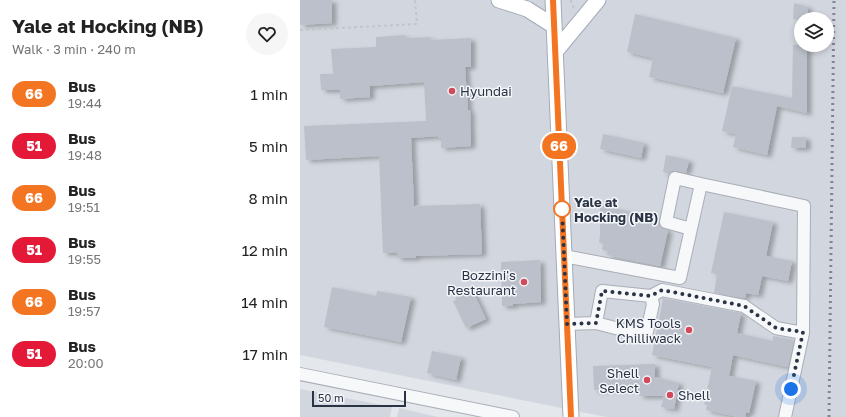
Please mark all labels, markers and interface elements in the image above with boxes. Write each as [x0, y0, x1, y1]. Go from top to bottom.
map controls [794, 12, 834, 52]
button: layers [794, 12, 834, 52]
button: heart [246, 13, 288, 55]
text: Yale at Hocking (NB) [12, 14, 204, 37]
text: Walk · 3 min · 240 m [12, 41, 136, 57]
text: Bus [68, 77, 96, 95]
place label: Hyundai [460, 83, 512, 99]
text: 66 [25, 85, 43, 102]
text: 1 min [250, 85, 288, 103]
marker: Hyundai [447, 86, 457, 96]
text: 19:44 [68, 95, 102, 111]
text: Bus [68, 129, 96, 147]
line badge: 66 [541, 133, 577, 159]
text: 51 [26, 137, 42, 154]
text: 5 min [249, 137, 288, 155]
text: 66 [550, 137, 568, 154]
text: 19:48 [68, 147, 102, 163]
text: Bus [68, 181, 96, 199]
text: 66 [25, 189, 43, 206]
text: 8 min [249, 189, 288, 207]
place label: Yale at Hocking (NB) [574, 194, 658, 225]
text: 19:51 [68, 199, 100, 215]
marker: Yale at Hocking (NB) [553, 200, 571, 218]
text: Bus [68, 233, 96, 251]
text: 51 [26, 241, 42, 258]
text: 12 min [242, 241, 288, 259]
text: 19:55 [68, 251, 101, 267]
place label: Bozzini's Restaurant [447, 267, 516, 298]
marker: Bozzini's Restaurant [519, 277, 529, 287]
text: Bus [68, 285, 96, 303]
text: 66 [25, 293, 43, 310]
text: 14 min [241, 293, 288, 311]
text: 19:57 [68, 303, 101, 319]
place label: KMS Tools Chilliwack [616, 315, 682, 346]
marker: KMS Tools Chilliwack [684, 325, 694, 335]
text: Bus [68, 337, 96, 355]
text: 51 [26, 345, 42, 362]
text: 17 min [243, 345, 288, 363]
text: 20:00 [68, 355, 104, 371]
place label: Shell Select [599, 365, 639, 396]
marker: Shell Select [642, 375, 652, 385]
your location [781, 379, 801, 399]
place label: Shell [678, 387, 710, 403]
scale bar [312, 389, 406, 408]
marker: Shell [665, 390, 675, 400]
text: 50 m [318, 391, 344, 404]

